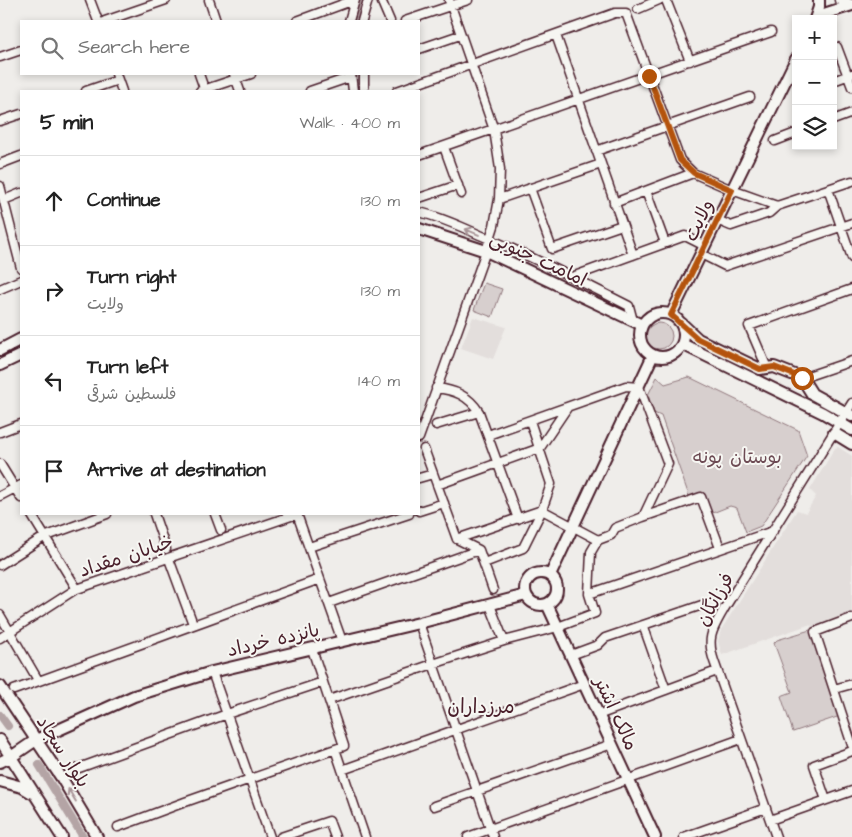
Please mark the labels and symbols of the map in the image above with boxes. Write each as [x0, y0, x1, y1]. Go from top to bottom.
route end [638, 65, 661, 88]
street label: ولایت [678, 195, 721, 246]
street label: امامت جنوبی [485, 225, 591, 294]
one-way arrow [465, 226, 480, 236]
route start [791, 367, 814, 390]
park label: بوستان پونه [692, 444, 782, 471]
street label: خیابان مقداد [76, 529, 177, 584]
street label: فرزانگان [690, 568, 741, 631]
street label: پانزده خرداد [224, 617, 322, 664]
street label: مالک اشتر [586, 670, 645, 755]
district label: مرزداران [447, 693, 515, 721]
street label: بلوار سجاد [29, 710, 96, 793]
one-way arrow [66, 789, 76, 803]

